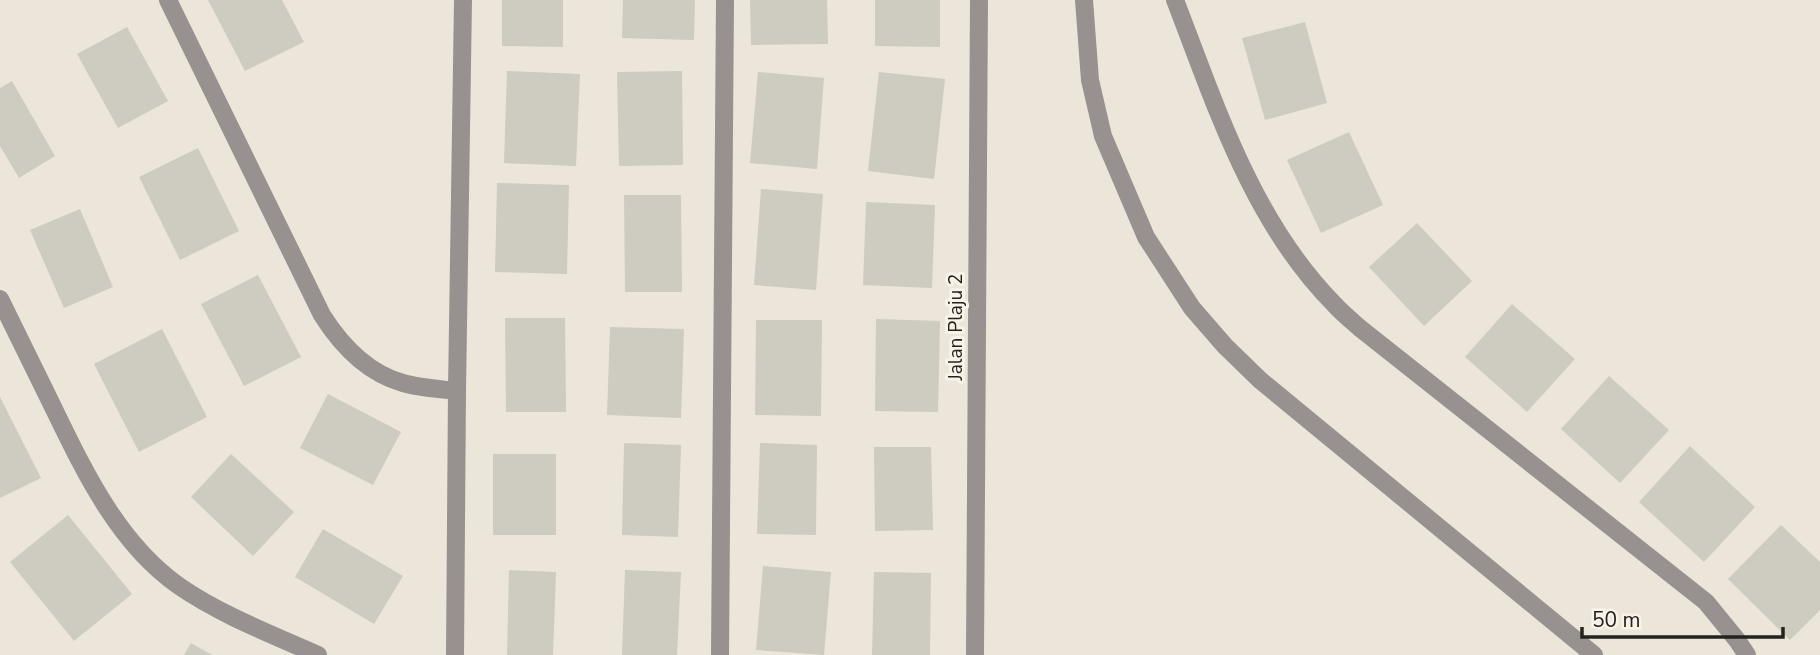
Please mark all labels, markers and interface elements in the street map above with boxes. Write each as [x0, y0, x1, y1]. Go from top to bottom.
street label: Jalan Plaju 2 [943, 274, 969, 381]
scale bar [1582, 596, 1783, 640]
text: 50 m [1592, 606, 1641, 634]

